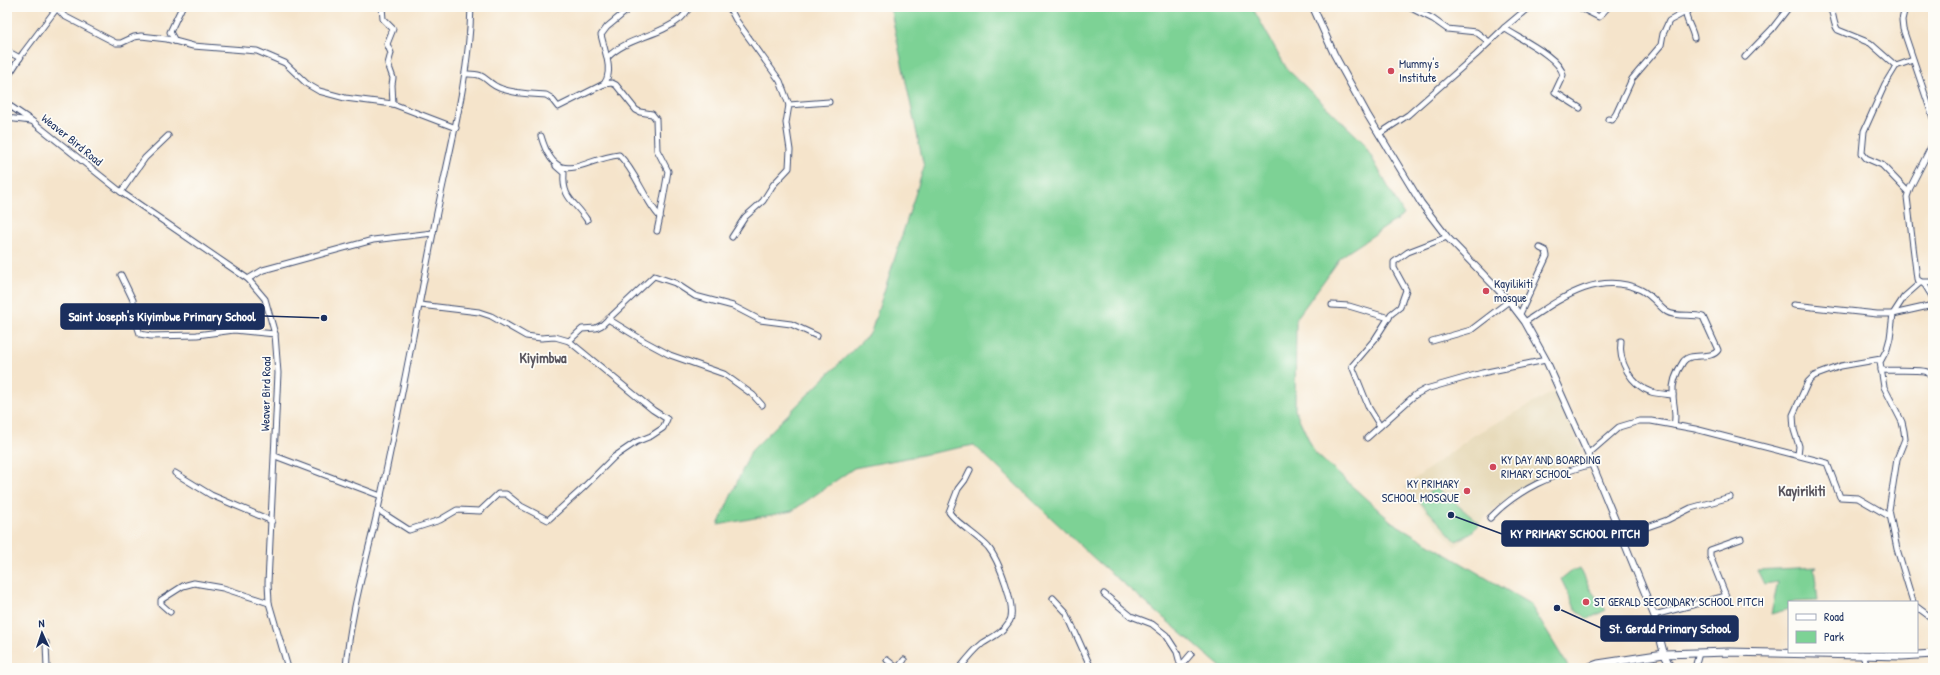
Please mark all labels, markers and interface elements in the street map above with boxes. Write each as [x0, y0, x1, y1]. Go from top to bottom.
place label: Mummy's Institute [1399, 55, 1439, 86]
marker: Mummy's Institute [1386, 66, 1396, 76]
street label: Weaver Bird Road [38, 110, 107, 170]
place label: Kayilikiti mosque [1494, 275, 1533, 306]
marker: Kayilikiti mosque [1481, 286, 1491, 296]
callout: Saint Joseph's Kiyimbwe Primary School [61, 304, 264, 329]
text: Saint Joseph's Kiyimbwe Primary School [68, 307, 256, 326]
district label: Kiyimbwa [520, 348, 567, 369]
street label: Weaver Bird Road [256, 356, 275, 431]
place label: KY DAY AND BOARDING RIMARY SCHOOL [1501, 451, 1601, 482]
marker: KY DAY AND BOARDING RIMARY SCHOOL [1488, 462, 1498, 472]
place label: KY PRIMARY SCHOOL MOSQUE [1382, 475, 1460, 506]
district label: Kayirikiti [1778, 481, 1826, 502]
marker: KY PRIMARY SCHOOL MOSQUE [1462, 486, 1472, 496]
callout: KY PRIMARY SCHOOL PITCH [1502, 521, 1648, 546]
text: KY PRIMARY SCHOOL PITCH [1510, 524, 1640, 542]
place label: ST GERALD SECONDARY SCHOOL PITCH [1594, 593, 1764, 610]
marker: ST GERALD SECONDARY SCHOOL PITCH [1581, 597, 1591, 607]
legend [1788, 601, 1918, 653]
text: Road [1824, 608, 1844, 625]
north arrow [22, 613, 62, 653]
text: N [38, 616, 45, 630]
callout: St. Gerald Primary School [1601, 616, 1738, 641]
text: St. Gerald Primary School [1609, 619, 1731, 638]
text: Park [1824, 628, 1844, 645]

